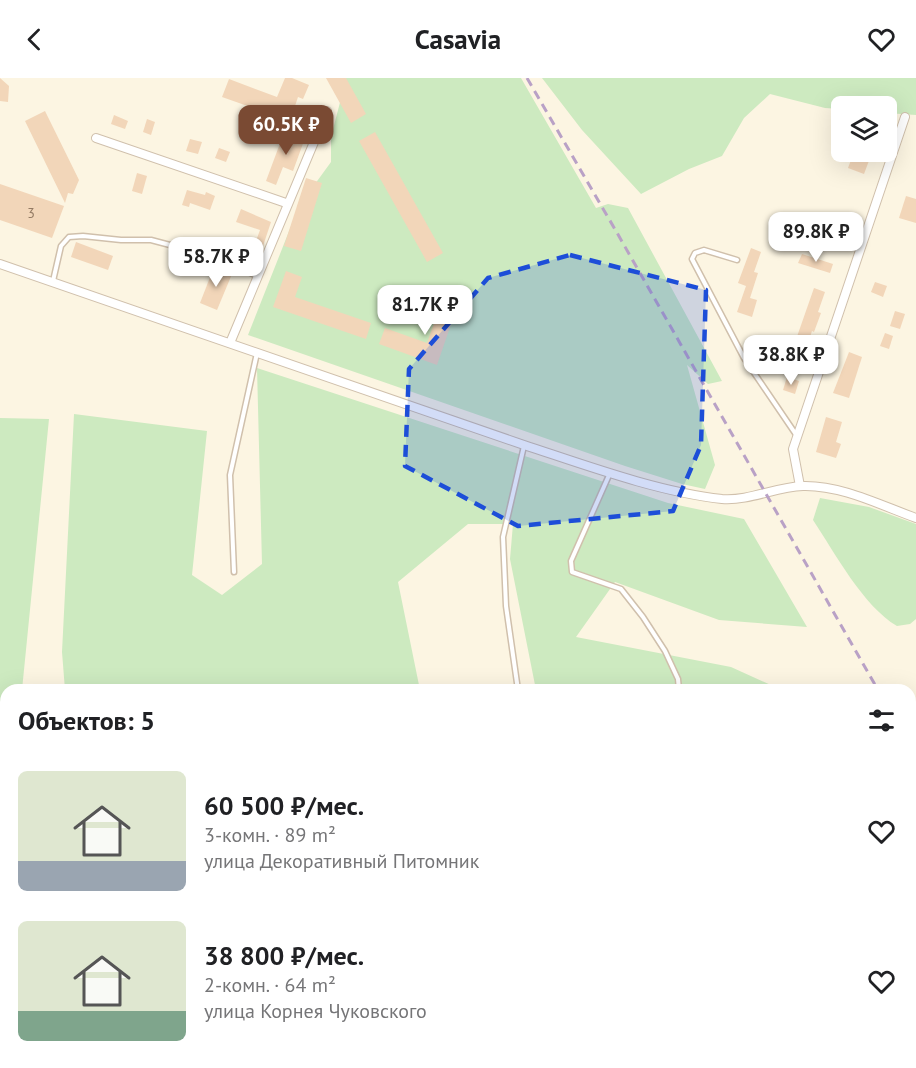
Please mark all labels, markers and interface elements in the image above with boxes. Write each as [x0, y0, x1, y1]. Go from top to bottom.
text: Casavia [415, 22, 501, 56]
icon: back [18, 23, 51, 56]
icon: heart [865, 23, 898, 56]
map controls [831, 96, 897, 162]
button: layers [831, 96, 897, 162]
pin: 60.5K ₽ [231, 105, 341, 156]
text: 60.5K ₽ [252, 111, 320, 137]
house number: 3 [27, 204, 35, 222]
pin: 89.8K ₽ [761, 212, 871, 263]
text: 89.8K ₽ [782, 218, 850, 244]
pin: 58.7K ₽ [161, 237, 271, 288]
text: 58.7K ₽ [182, 243, 250, 269]
pin: 81.7K ₽ [370, 285, 480, 336]
text: 81.7K ₽ [391, 291, 459, 317]
pin: 38.8K ₽ [736, 335, 846, 386]
text: 38.8K ₽ [757, 341, 825, 367]
text: Объектов: 5 [18, 704, 155, 737]
icon: filters [865, 704, 898, 737]
text: 60 500 ₽/мес. [204, 789, 364, 822]
icon: home [66, 795, 138, 867]
icon: heart [865, 815, 898, 848]
text: 3-комн. · 89 m² [204, 822, 336, 848]
text: улица Декоративный Питомник [204, 848, 479, 874]
text: 38 800 ₽/мес. [204, 939, 364, 972]
icon: home [66, 945, 138, 1017]
icon: heart [865, 965, 898, 998]
text: 2-комн. · 64 m² [204, 972, 336, 998]
text: улица Корнея Чуковского [204, 998, 427, 1024]

